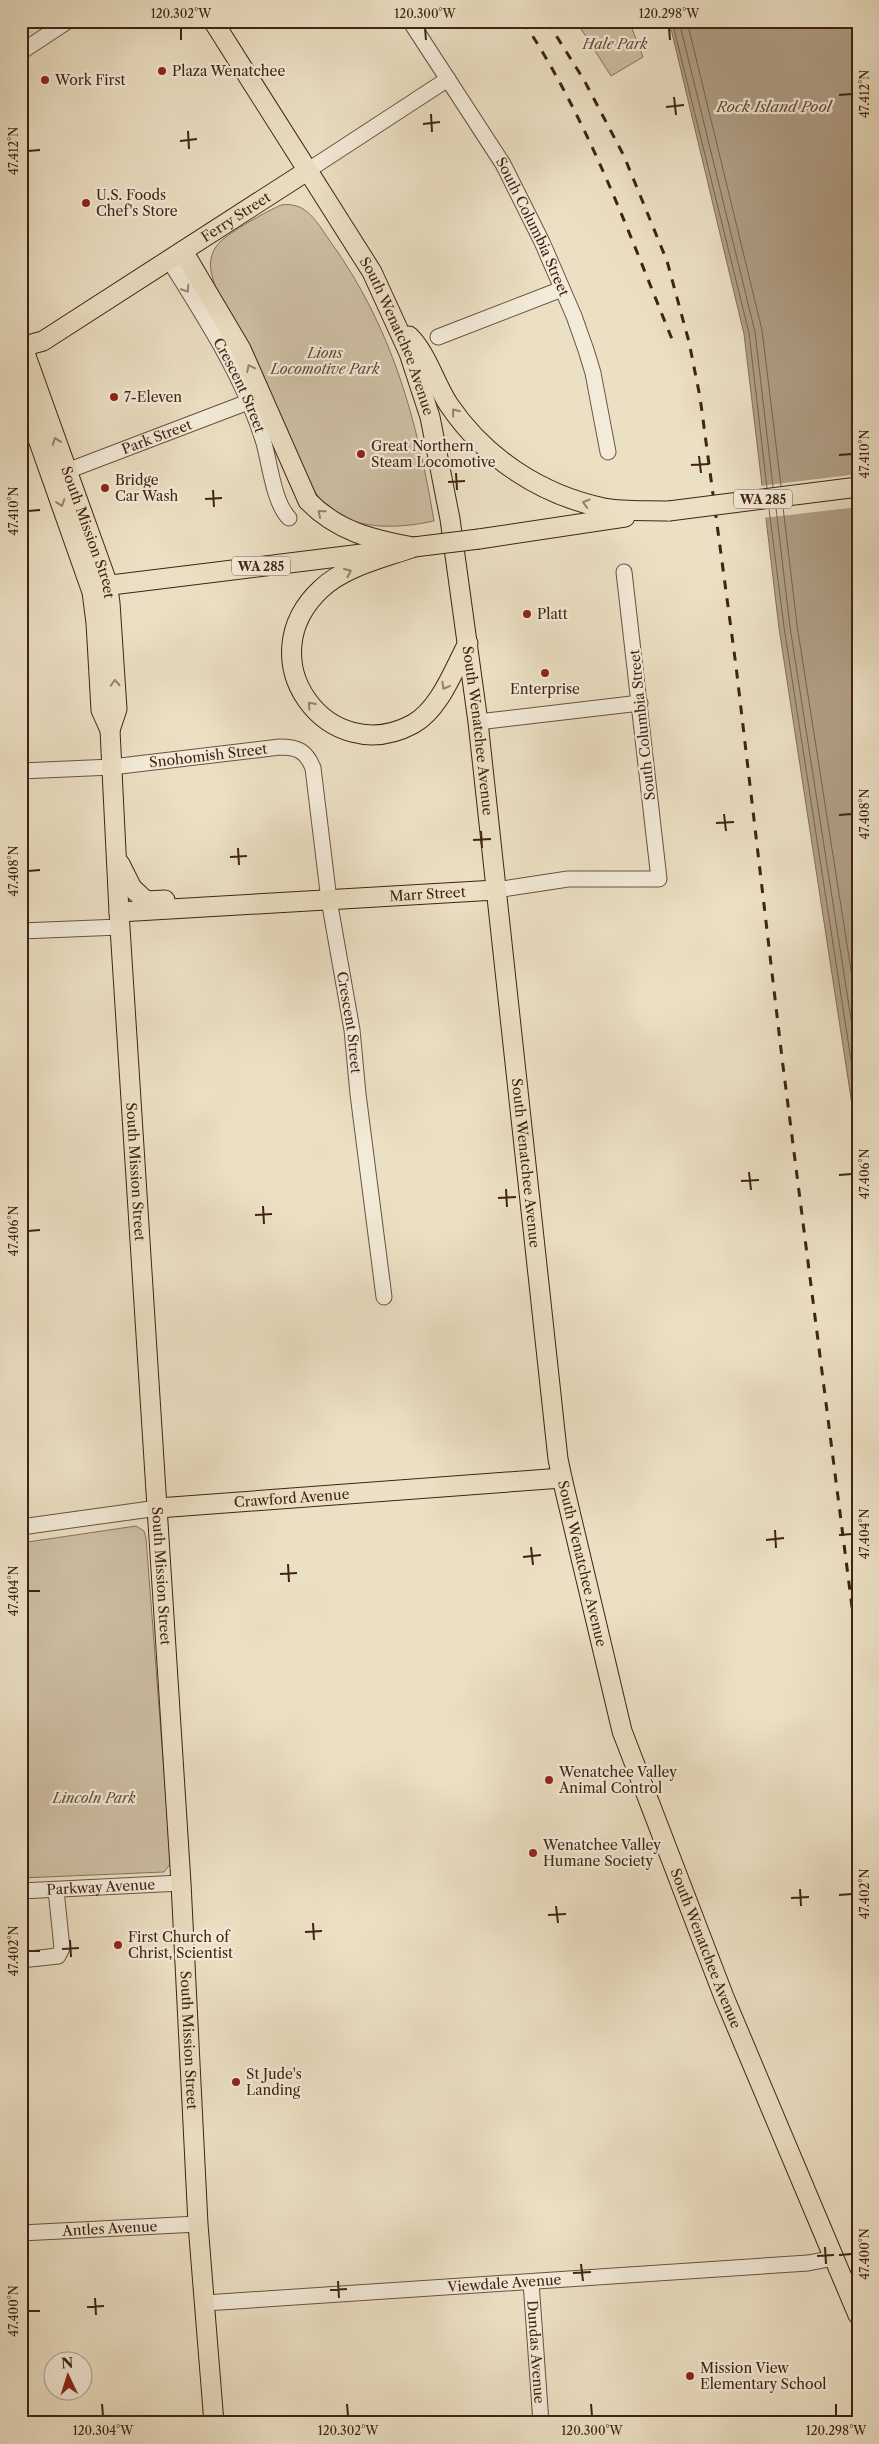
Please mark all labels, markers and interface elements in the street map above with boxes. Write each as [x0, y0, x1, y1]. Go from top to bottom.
text: 120.302°W [151, 6, 212, 21]
text: 120.300°W [394, 6, 457, 21]
text: 120.298°W [639, 6, 700, 21]
park label: Hale Park [582, 35, 648, 53]
place label: Plaza Wenatchee [172, 62, 285, 80]
marker: Plaza Wenatchee [156, 65, 168, 77]
text: 47.412°N [857, 70, 872, 118]
place label: Work First [54, 71, 125, 89]
marker: Work First [39, 74, 51, 86]
water label: Rock Island Pool [715, 97, 834, 116]
text: 47.412°N [6, 127, 21, 175]
street label: South Columbia Street [492, 154, 573, 299]
place label: U.S. Foods Chef's Store [96, 186, 178, 220]
street label: Ferry Street [198, 188, 274, 246]
marker: U.S. Foods Chef's Store [80, 197, 92, 209]
street label: South Wenatchee Avenue [356, 253, 438, 418]
one-way arrow [180, 283, 190, 292]
street label: Crescent Street [209, 335, 269, 435]
park label: Lions Locomotive Park [269, 344, 380, 378]
one-way arrow [246, 364, 256, 373]
place label: 7-Eleven [124, 388, 182, 406]
marker: 7-Eleven [108, 391, 120, 403]
one-way arrow [453, 409, 461, 418]
street label: Park Street [119, 415, 194, 458]
text: 47.410°N [857, 429, 872, 478]
one-way arrow [52, 437, 62, 446]
place label: Great Northern Steam Locomotive [371, 437, 496, 471]
marker: Great Northern Steam Locomotive [355, 448, 367, 460]
street label: South Mission Street [57, 464, 118, 600]
place label: Bridge Car Wash [115, 471, 179, 505]
marker: Bridge Car Wash [99, 482, 111, 494]
text: 47.410°N [6, 486, 21, 535]
road number: WA 285 [734, 489, 792, 508]
one-way arrow [55, 498, 65, 507]
one-way arrow [582, 498, 590, 508]
one-way arrow [317, 509, 326, 518]
road number: WA 285 [232, 556, 290, 576]
one-way arrow [343, 567, 352, 578]
place label: Platt [537, 605, 568, 623]
marker: Platt [521, 608, 533, 620]
street label: South Wenatchee Avenue [459, 645, 497, 816]
street label: South Columbia Street [625, 649, 659, 801]
marker: Enterprise [539, 667, 551, 679]
one-way arrow [110, 678, 121, 686]
place label: Enterprise [510, 680, 580, 698]
one-way arrow [441, 681, 451, 690]
one-way arrow [307, 701, 316, 710]
street label: Snohomish Street [148, 740, 268, 771]
text: 47.408°N [857, 788, 872, 839]
text: 47.408°N [6, 845, 21, 896]
street label: Marr Street [389, 883, 466, 905]
street label: Crescent Street [333, 970, 365, 1074]
street label: South Wenatchee Avenue [508, 1077, 544, 1249]
street label: South Mission Street [122, 1102, 149, 1242]
text: 47.406°N [857, 1149, 872, 1199]
text: 47.406°N [6, 1206, 21, 1256]
street label: South Wenatchee Avenue [554, 1479, 611, 1649]
street label: Crawford Avenue [233, 1485, 350, 1511]
street label: South Mission Street [148, 1506, 175, 1646]
text: 47.404°N [857, 1509, 872, 1559]
text: 47.404°N [6, 1566, 21, 1616]
place label: Wenatchee Valley Animal Control [558, 1763, 677, 1797]
marker: Wenatchee Valley Animal Control [543, 1774, 555, 1786]
park label: Lincoln Park [52, 1789, 136, 1807]
place label: Wenatchee Valley Humane Society [542, 1836, 661, 1870]
marker: Wenatchee Valley Humane Society [527, 1847, 539, 1859]
street label: South Wenatchee Avenue [666, 1866, 745, 2031]
text: 47.402°N [857, 1869, 872, 1919]
street label: Parkway Avenue [46, 1875, 156, 1899]
text: 47.402°N [6, 1926, 21, 1976]
place label: First Church of Christ, Scientist [128, 1928, 233, 1962]
marker: First Church of Christ, Scientist [112, 1939, 124, 1951]
street label: South Mission Street [176, 1970, 201, 2110]
place label: St Jude's Landing [246, 2065, 302, 2099]
marker: St Jude's Landing [230, 2076, 242, 2088]
street label: Antles Avenue [61, 2217, 158, 2240]
text: 47.400°N [857, 2228, 872, 2280]
street label: Viewdale Avenue [446, 2270, 562, 2296]
text: 47.400°N [6, 2285, 21, 2337]
street label: Dundas Avenue [523, 2299, 549, 2404]
north arrow [42, 2352, 92, 2402]
text: N [60, 2354, 74, 2372]
place label: Mission View Elementary School [700, 2359, 826, 2393]
marker: Mission View Elementary School [684, 2370, 696, 2382]
text: 120.304°W [73, 2423, 134, 2438]
text: 120.302°W [318, 2423, 379, 2438]
text: 120.300°W [561, 2423, 624, 2438]
text: 120.298°W [806, 2423, 867, 2438]

